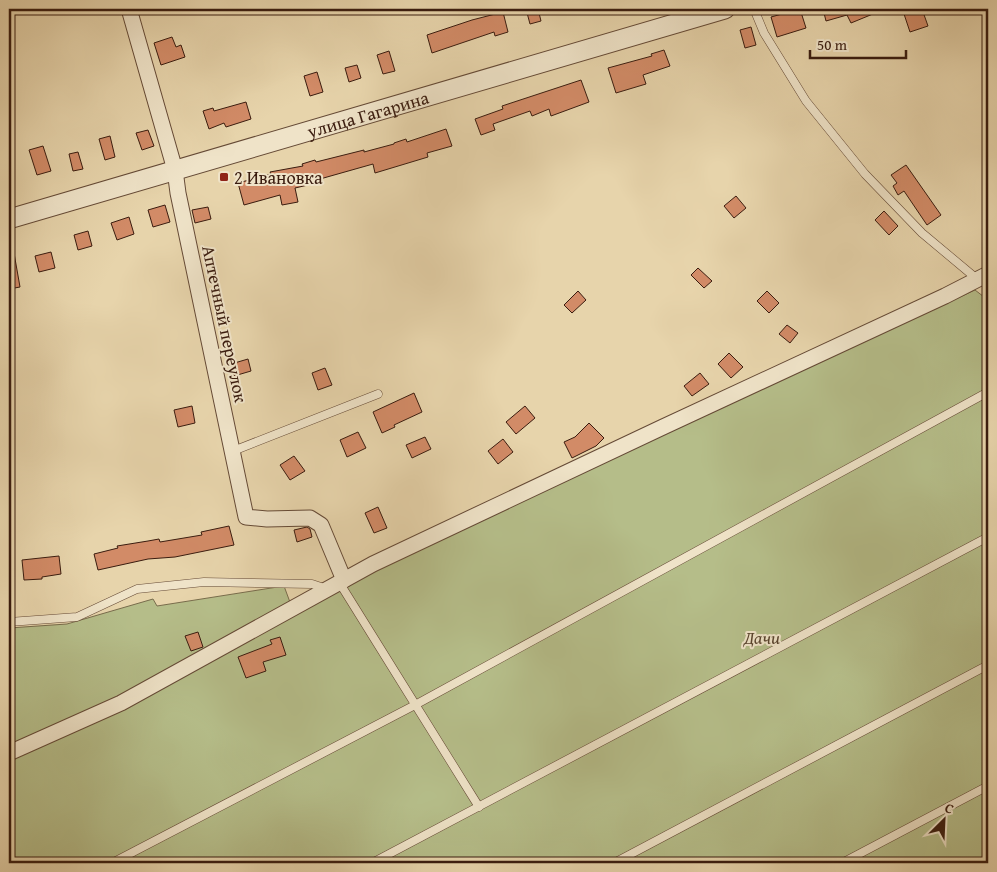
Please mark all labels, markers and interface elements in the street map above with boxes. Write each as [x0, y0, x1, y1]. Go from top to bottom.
scale bar [810, 28, 906, 60]
text: 50 m [817, 34, 848, 55]
street label: улица Гагарина [303, 83, 432, 145]
place label: 2 Ивановка [234, 164, 323, 191]
marker: 2 Ивановка [218, 171, 230, 183]
street label: Аптечный переулок [195, 243, 255, 406]
park label: Дачи [743, 624, 780, 651]
north arrow [920, 794, 970, 844]
text: С [942, 797, 957, 819]

